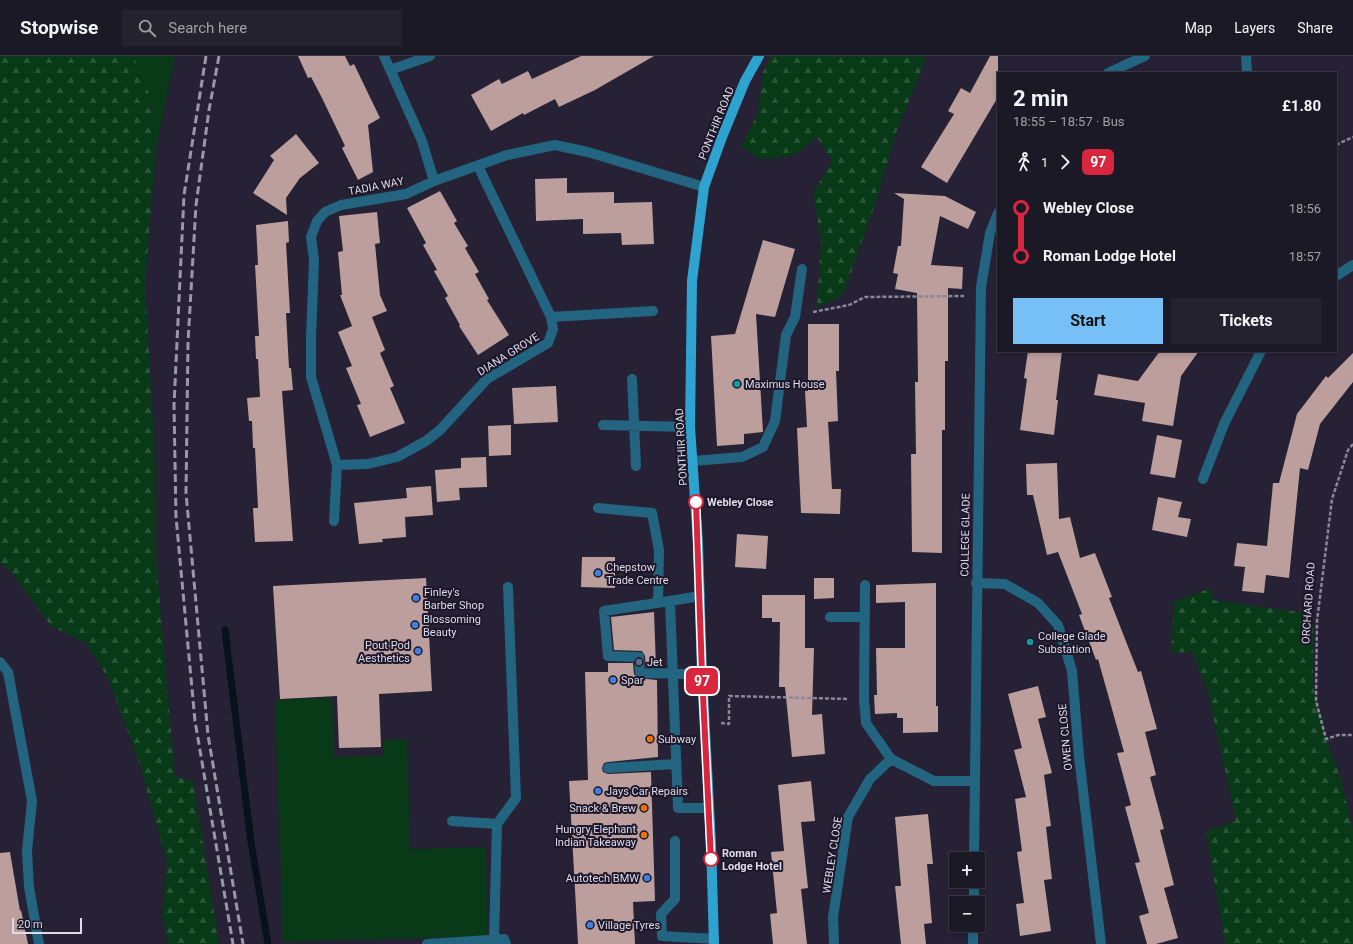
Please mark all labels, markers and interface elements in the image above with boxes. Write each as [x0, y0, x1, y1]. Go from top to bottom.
search box [122, 10, 402, 46]
text: Stopwise [20, 16, 98, 39]
icon: search [136, 17, 158, 39]
text: Search here [168, 19, 247, 37]
text: Map [1185, 20, 1212, 36]
text: Layers [1234, 20, 1275, 36]
text: Share [1297, 20, 1333, 36]
street label: PONTHIR ROAD [696, 85, 737, 162]
text: 2 min [1013, 86, 1068, 111]
text: £1.80 [1282, 97, 1321, 115]
text: 18:55 – 18:57 · Bus [1013, 114, 1125, 129]
icon: walk [1013, 151, 1035, 173]
icon: forward [1054, 151, 1076, 173]
text: 97 [1090, 154, 1106, 170]
text: 1 [1041, 155, 1048, 170]
street label: TADIA WAY [347, 175, 405, 198]
text: Webley Close [1043, 199, 1134, 217]
text: 18:56 [1289, 201, 1321, 216]
text: Roman Lodge Hotel [1043, 247, 1176, 265]
text: 18:57 [1289, 249, 1321, 264]
button: Start [1013, 298, 1163, 344]
button: Tickets [1171, 298, 1321, 344]
street label: DIANA GROVE [475, 330, 542, 379]
place label: Maximus House [745, 378, 825, 391]
marker: Maximus House [732, 379, 742, 389]
street label: PONTHIR ROAD [673, 408, 690, 486]
street label: COLLEGE GLADE [958, 493, 973, 577]
marker: Webley Close [688, 494, 704, 510]
place label: Webley Close [707, 496, 774, 509]
place label: Chepstow Trade Centre [606, 561, 669, 587]
street label: ORCHARD ROAD [1299, 562, 1318, 644]
marker: Chepstow Trade Centre [593, 568, 603, 578]
place label: Finley's Barber Shop [424, 586, 484, 612]
marker: Finley's Barber Shop [411, 593, 421, 603]
place label: Blossoming Beauty [423, 613, 481, 639]
marker: Blossoming Beauty [410, 620, 420, 630]
place label: College Glade Substation [1038, 630, 1106, 656]
marker: College Glade Substation [1025, 637, 1035, 647]
place label: Pout Pod Aesthetics [358, 639, 410, 665]
marker: Pout Pod Aesthetics [413, 646, 423, 656]
place label: Jet [647, 656, 663, 669]
marker: Jet [634, 657, 644, 667]
line badge: 97 [684, 668, 720, 694]
text: 97 [694, 673, 710, 689]
place label: Spar [621, 674, 644, 687]
marker: Spar [608, 675, 618, 685]
street label: OWEN CLOSE [1056, 703, 1075, 771]
place label: Subway [658, 733, 697, 746]
marker: Subway [645, 734, 655, 744]
place label: Jays Car Repairs [606, 785, 688, 798]
marker: Jays Car Repairs [593, 786, 603, 796]
place label: Snack & Brew [569, 802, 637, 815]
marker: Snack & Brew [639, 803, 649, 813]
street label: WEBLEY CLOSE [820, 816, 845, 894]
place label: Hungry Elephant Indian Takeaway [555, 823, 637, 849]
marker: Hungry Elephant Indian Takeaway [639, 830, 649, 840]
place label: Roman Lodge Hotel [722, 847, 782, 873]
marker: Roman Lodge Hotel [703, 851, 719, 867]
map controls [949, 852, 985, 932]
button: + [949, 852, 985, 888]
place label: Autotech BMW [566, 872, 639, 885]
marker: Autotech BMW [642, 873, 652, 883]
button: − [949, 896, 985, 932]
scale bar [12, 916, 82, 935]
text: 20 m [18, 918, 43, 931]
place label: Village Tyres [598, 919, 660, 932]
marker: Village Tyres [585, 920, 595, 930]

